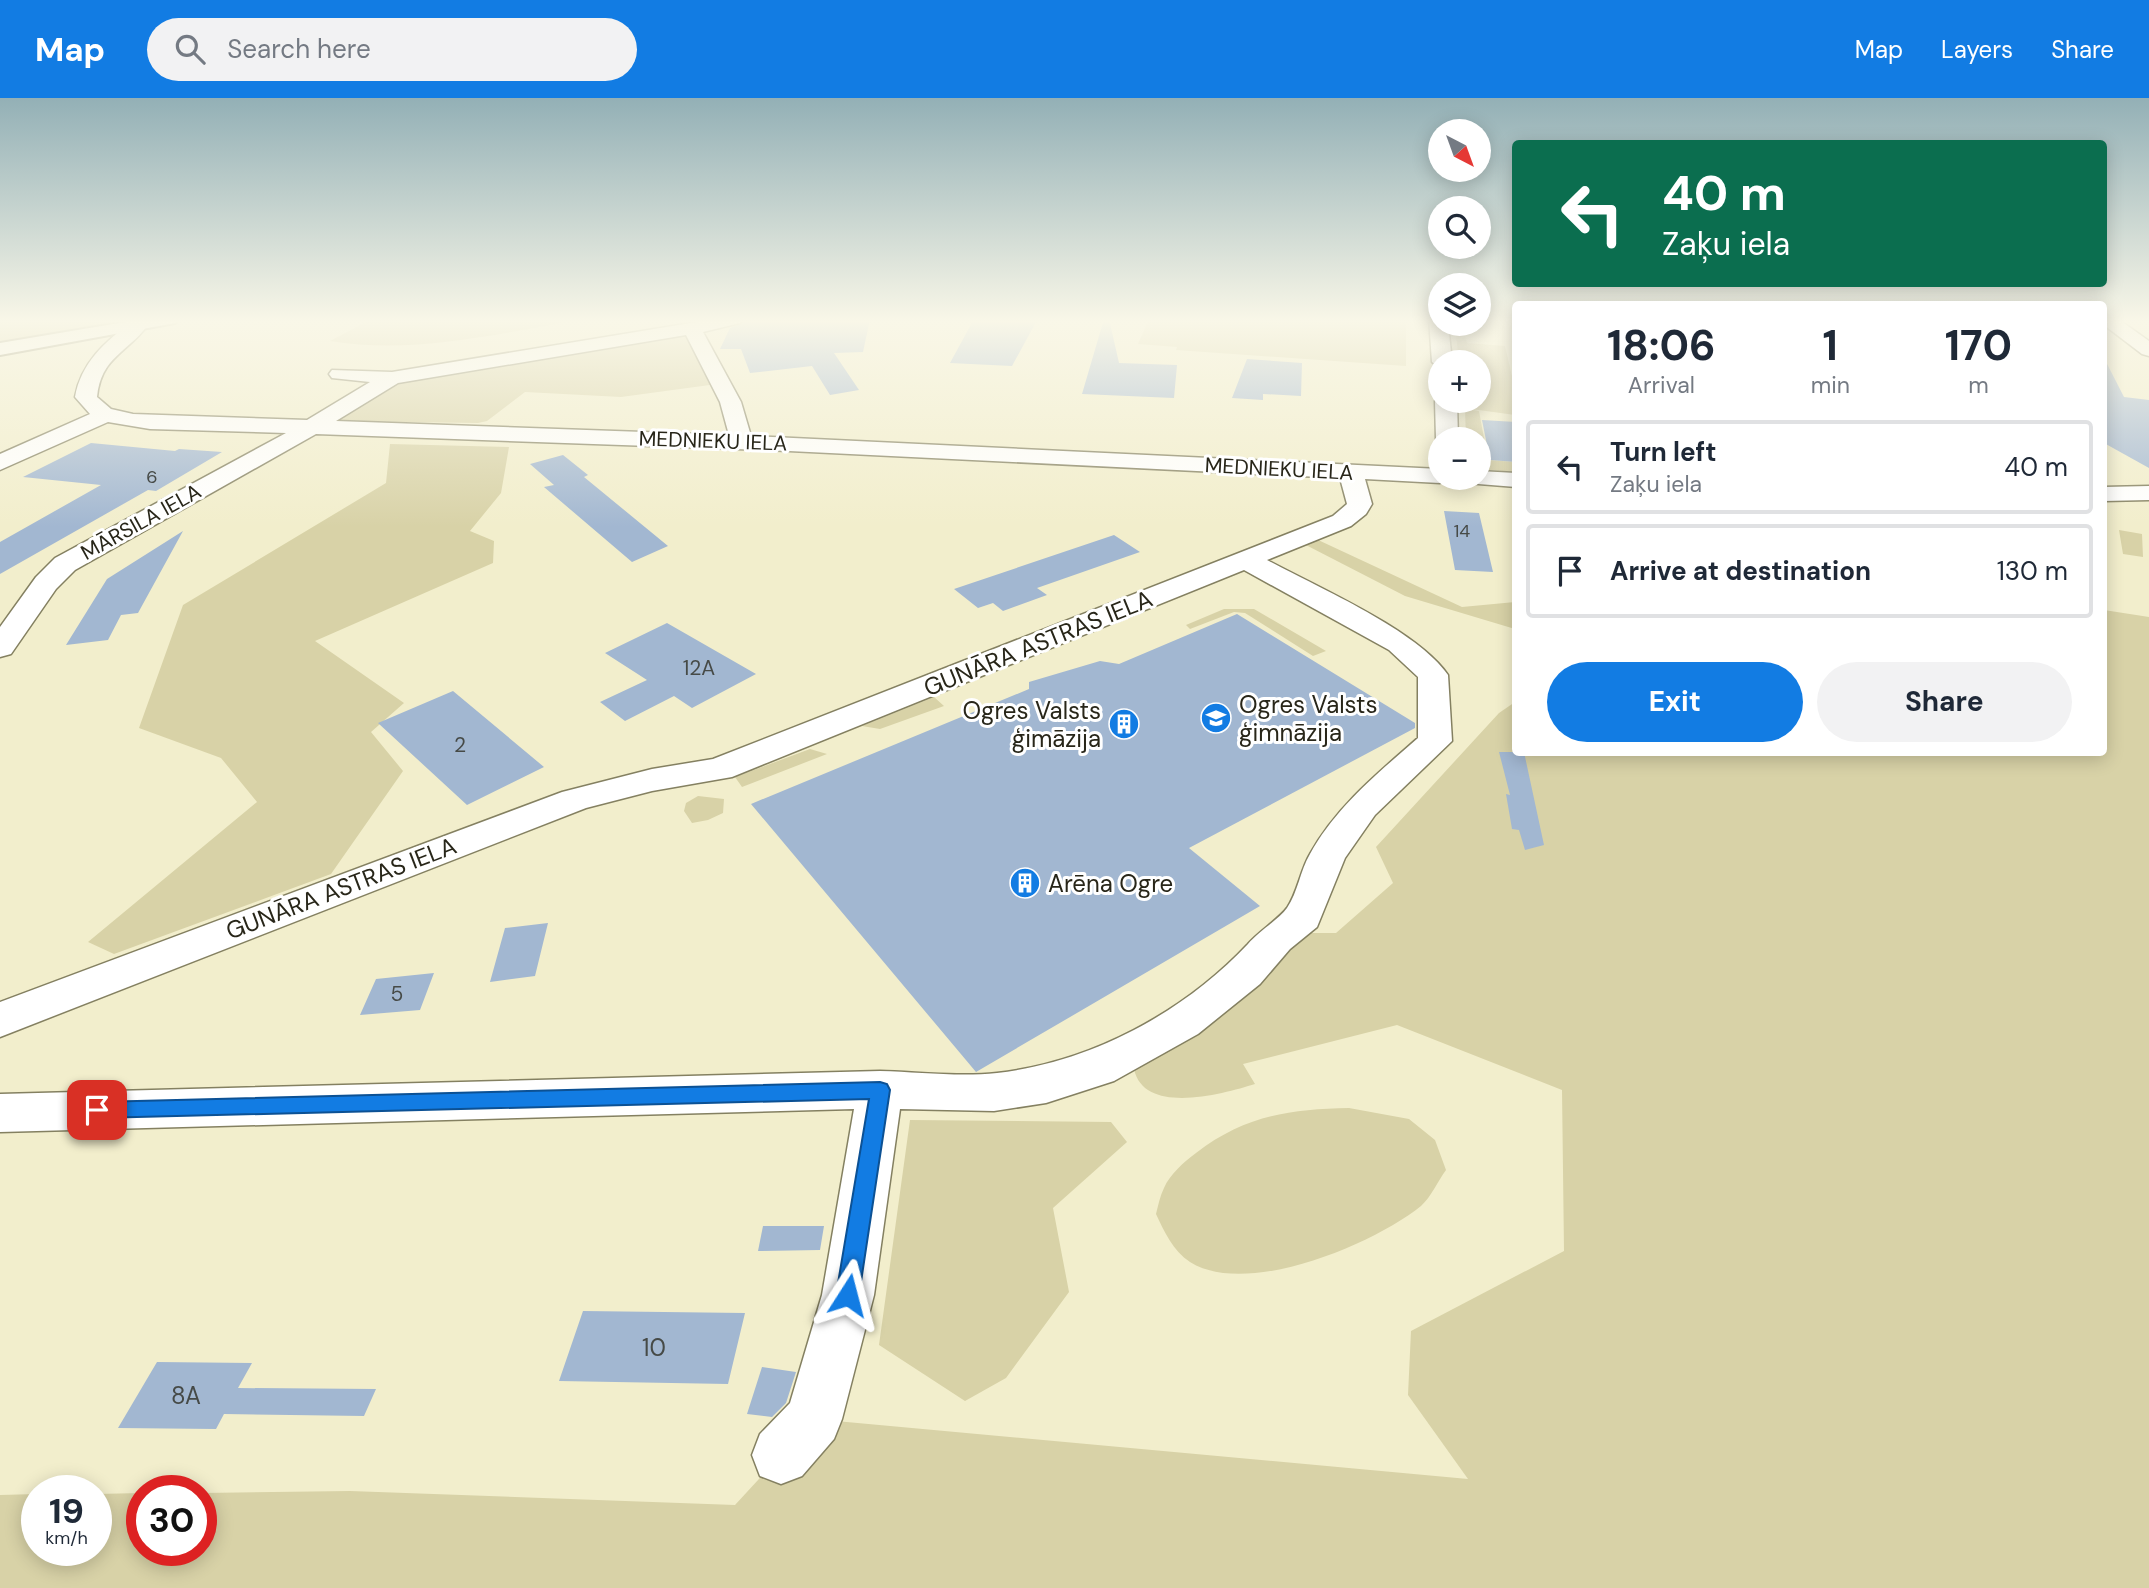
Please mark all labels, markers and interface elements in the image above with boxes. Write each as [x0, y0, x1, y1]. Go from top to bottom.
search box [147, 18, 637, 81]
text: Map [35, 28, 105, 71]
icon: search [171, 30, 209, 68]
text: Search here [227, 32, 371, 66]
text: Map [1855, 34, 1903, 65]
text: Layers [1941, 34, 2013, 65]
text: Share [2051, 34, 2114, 65]
north arrow [1428, 119, 1491, 182]
map controls [1428, 119, 1491, 490]
text: 40 m [1662, 161, 1786, 225]
icon: left [1547, 168, 1638, 259]
button: search [1428, 196, 1491, 259]
text: Zaķu iela [1662, 223, 1790, 265]
button: layers [1428, 273, 1491, 336]
text: 18:06 [1607, 318, 1716, 373]
text: 1 [1823, 318, 1838, 373]
text: 170 [1945, 318, 2012, 373]
button: + [1428, 350, 1491, 413]
text: Arrival [1628, 370, 1695, 400]
text: min [1811, 370, 1850, 400]
text: m [1968, 370, 1989, 400]
street label: MEDNIEKU IELA [638, 424, 788, 458]
button: − [1428, 427, 1491, 490]
text: Turn left [1610, 435, 1717, 469]
icon: left [1551, 448, 1589, 486]
text: 40 m [2004, 450, 2068, 484]
street label: MEDNIEKU IELA [1204, 451, 1354, 487]
house number: 6 [146, 465, 158, 489]
text: Zaķu iela [1610, 469, 1702, 499]
street label: MĀRSILA IELA [76, 477, 206, 567]
house number: 14 [1454, 519, 1470, 543]
icon: arrive [1551, 552, 1589, 590]
text: Arrive at destination [1610, 554, 1871, 588]
text: 130 m [1997, 554, 2068, 588]
street label: GUNĀRA ASTRAS IELA [919, 583, 1157, 703]
house number: 12A [683, 654, 715, 682]
button: Exit [1547, 662, 1803, 742]
button: Share [1817, 662, 2072, 742]
place label: Ogres Valsts ģimnāzija [1239, 689, 1378, 748]
place label: Ogres Valsts ģimāzija [962, 695, 1101, 754]
school or university icon: Ogres Valsts ģimnāzija [1199, 701, 1233, 735]
building icon: Ogres Valsts ģimāzija [1107, 707, 1141, 741]
house number: 2 [454, 731, 466, 759]
street label: GUNĀRA ASTRAS IELA [221, 830, 461, 946]
building icon: Arēna Ogre [1008, 866, 1042, 900]
place label: Arēna Ogre [1048, 868, 1173, 899]
house number: 5 [391, 980, 403, 1008]
pin [67, 1080, 127, 1140]
icon: arrive [78, 1091, 116, 1129]
position arrow [811, 1258, 885, 1332]
house number: 10 [642, 1332, 666, 1363]
house number: 8A [171, 1380, 201, 1411]
speed limit sign: 30 [126, 1475, 217, 1566]
text: 19 [49, 1488, 84, 1534]
text: km/h [45, 1526, 88, 1550]

